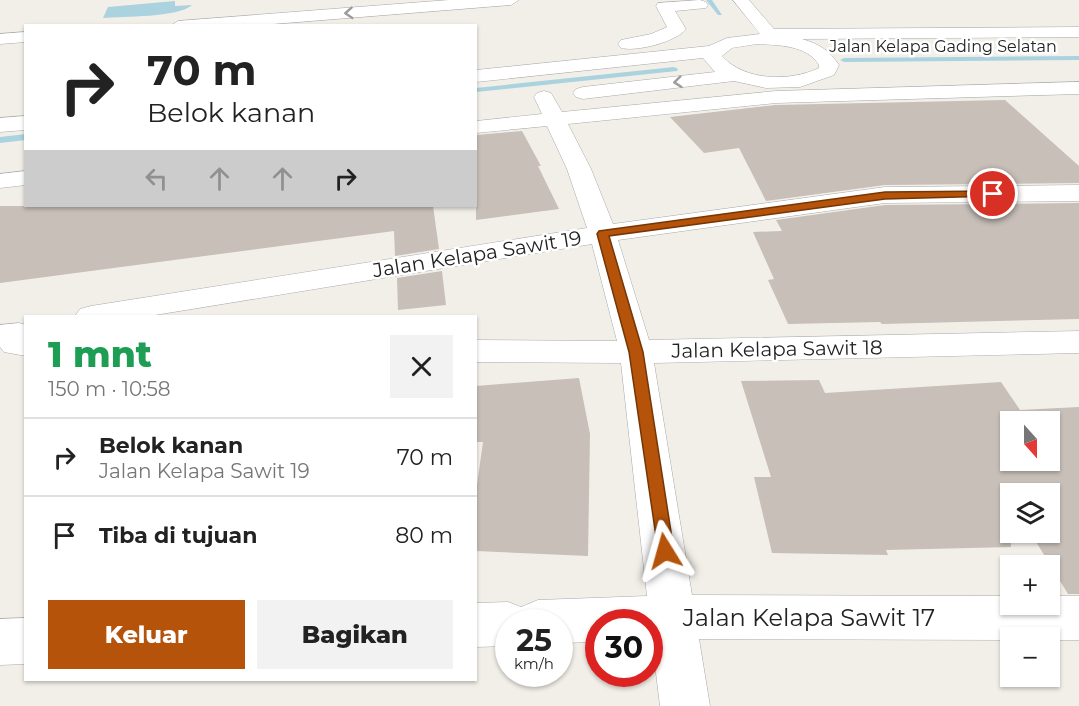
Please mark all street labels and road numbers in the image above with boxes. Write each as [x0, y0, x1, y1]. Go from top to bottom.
street label: Jalan Kelapa Gading Selatan [828, 37, 1057, 56]
street label: Jalan Kelapa Sawit 19 [370, 226, 583, 282]
street label: Jalan Kelapa Sawit 18 [670, 335, 883, 363]
street label: Jalan Kelapa Sawit 17 [682, 603, 935, 632]

